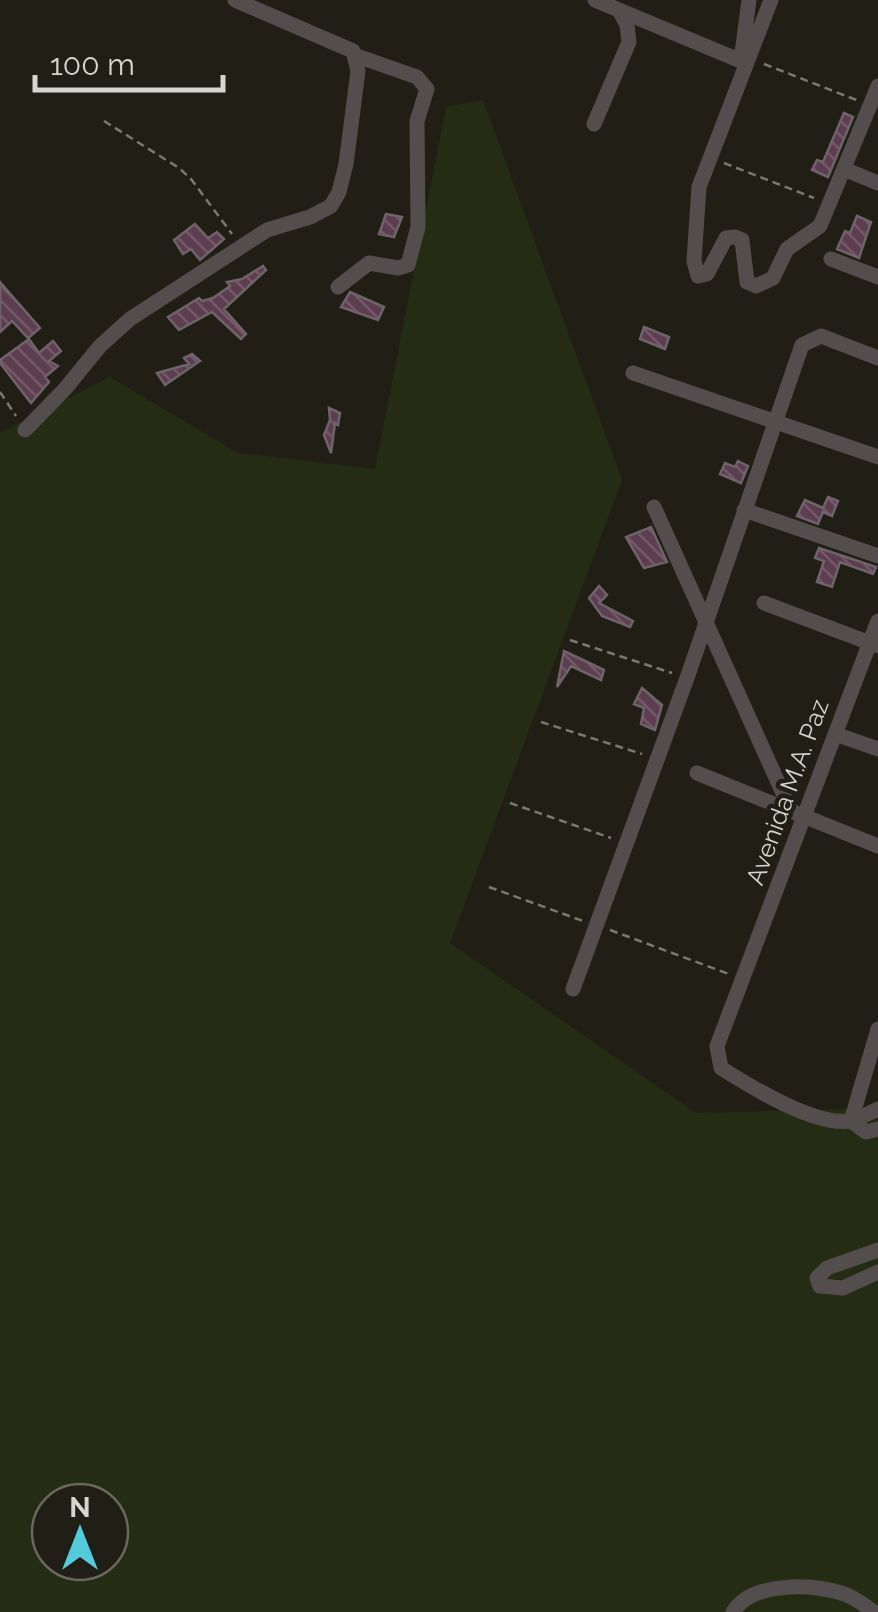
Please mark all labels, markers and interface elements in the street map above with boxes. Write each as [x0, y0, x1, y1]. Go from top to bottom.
scale bar [35, 30, 222, 92]
text: 100 m [50, 47, 135, 82]
street label: Avenida M.A. Paz [740, 695, 834, 889]
north arrow [30, 1482, 130, 1582]
text: N [69, 1491, 91, 1524]

